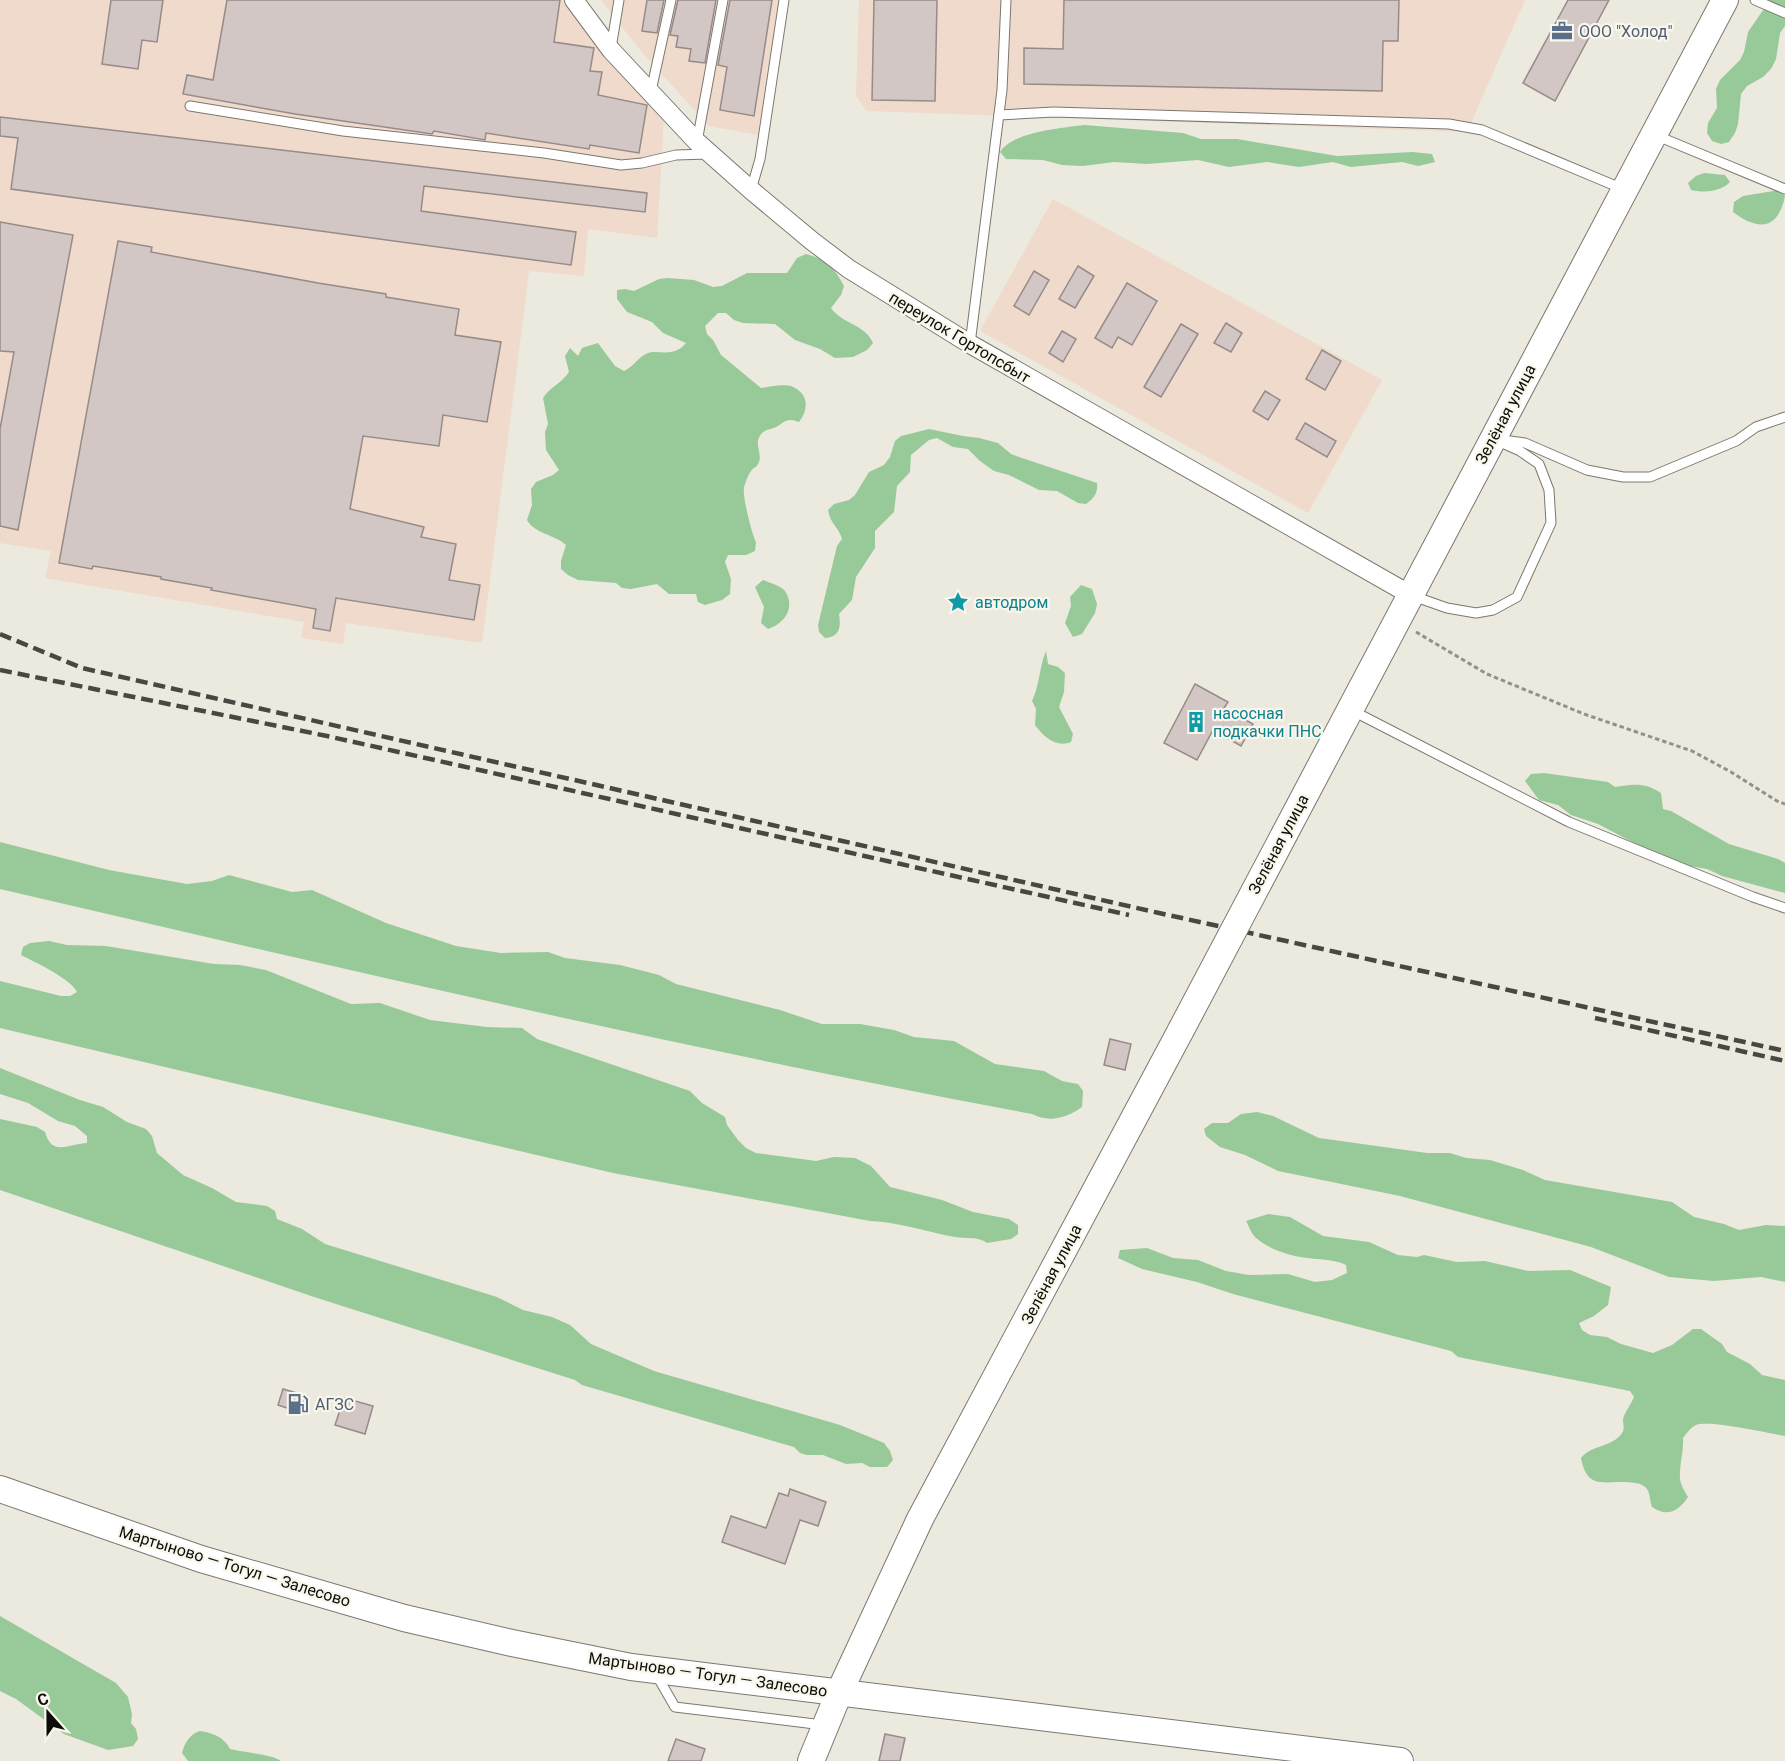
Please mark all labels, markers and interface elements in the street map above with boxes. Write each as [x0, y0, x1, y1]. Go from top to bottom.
office icon: ООО "Холод" [1550, 19, 1574, 43]
place label: ООО "Холод" [1579, 22, 1673, 41]
street label: переулок Гортопсбыт [886, 288, 1034, 387]
street label: Зелёная улица [1471, 361, 1540, 467]
place icon: автодром [946, 590, 970, 614]
place label: автодром [975, 593, 1048, 612]
place label: насосная подкачки ПНС [1213, 704, 1322, 741]
building icon: насосная подкачки ПНС [1184, 710, 1208, 734]
street label: Зелёная улица [1244, 791, 1313, 897]
street label: Зелёная улица [1017, 1221, 1086, 1327]
fuel station icon: АГЗС [286, 1392, 310, 1416]
place label: АГЗС [315, 1395, 354, 1414]
street label: Мартыново — Тогул — Залесово [117, 1522, 353, 1611]
street label: Мартыново — Тогул — Залесово [587, 1648, 829, 1701]
north arrow [18, 1683, 78, 1743]
text: С [35, 1689, 51, 1710]

